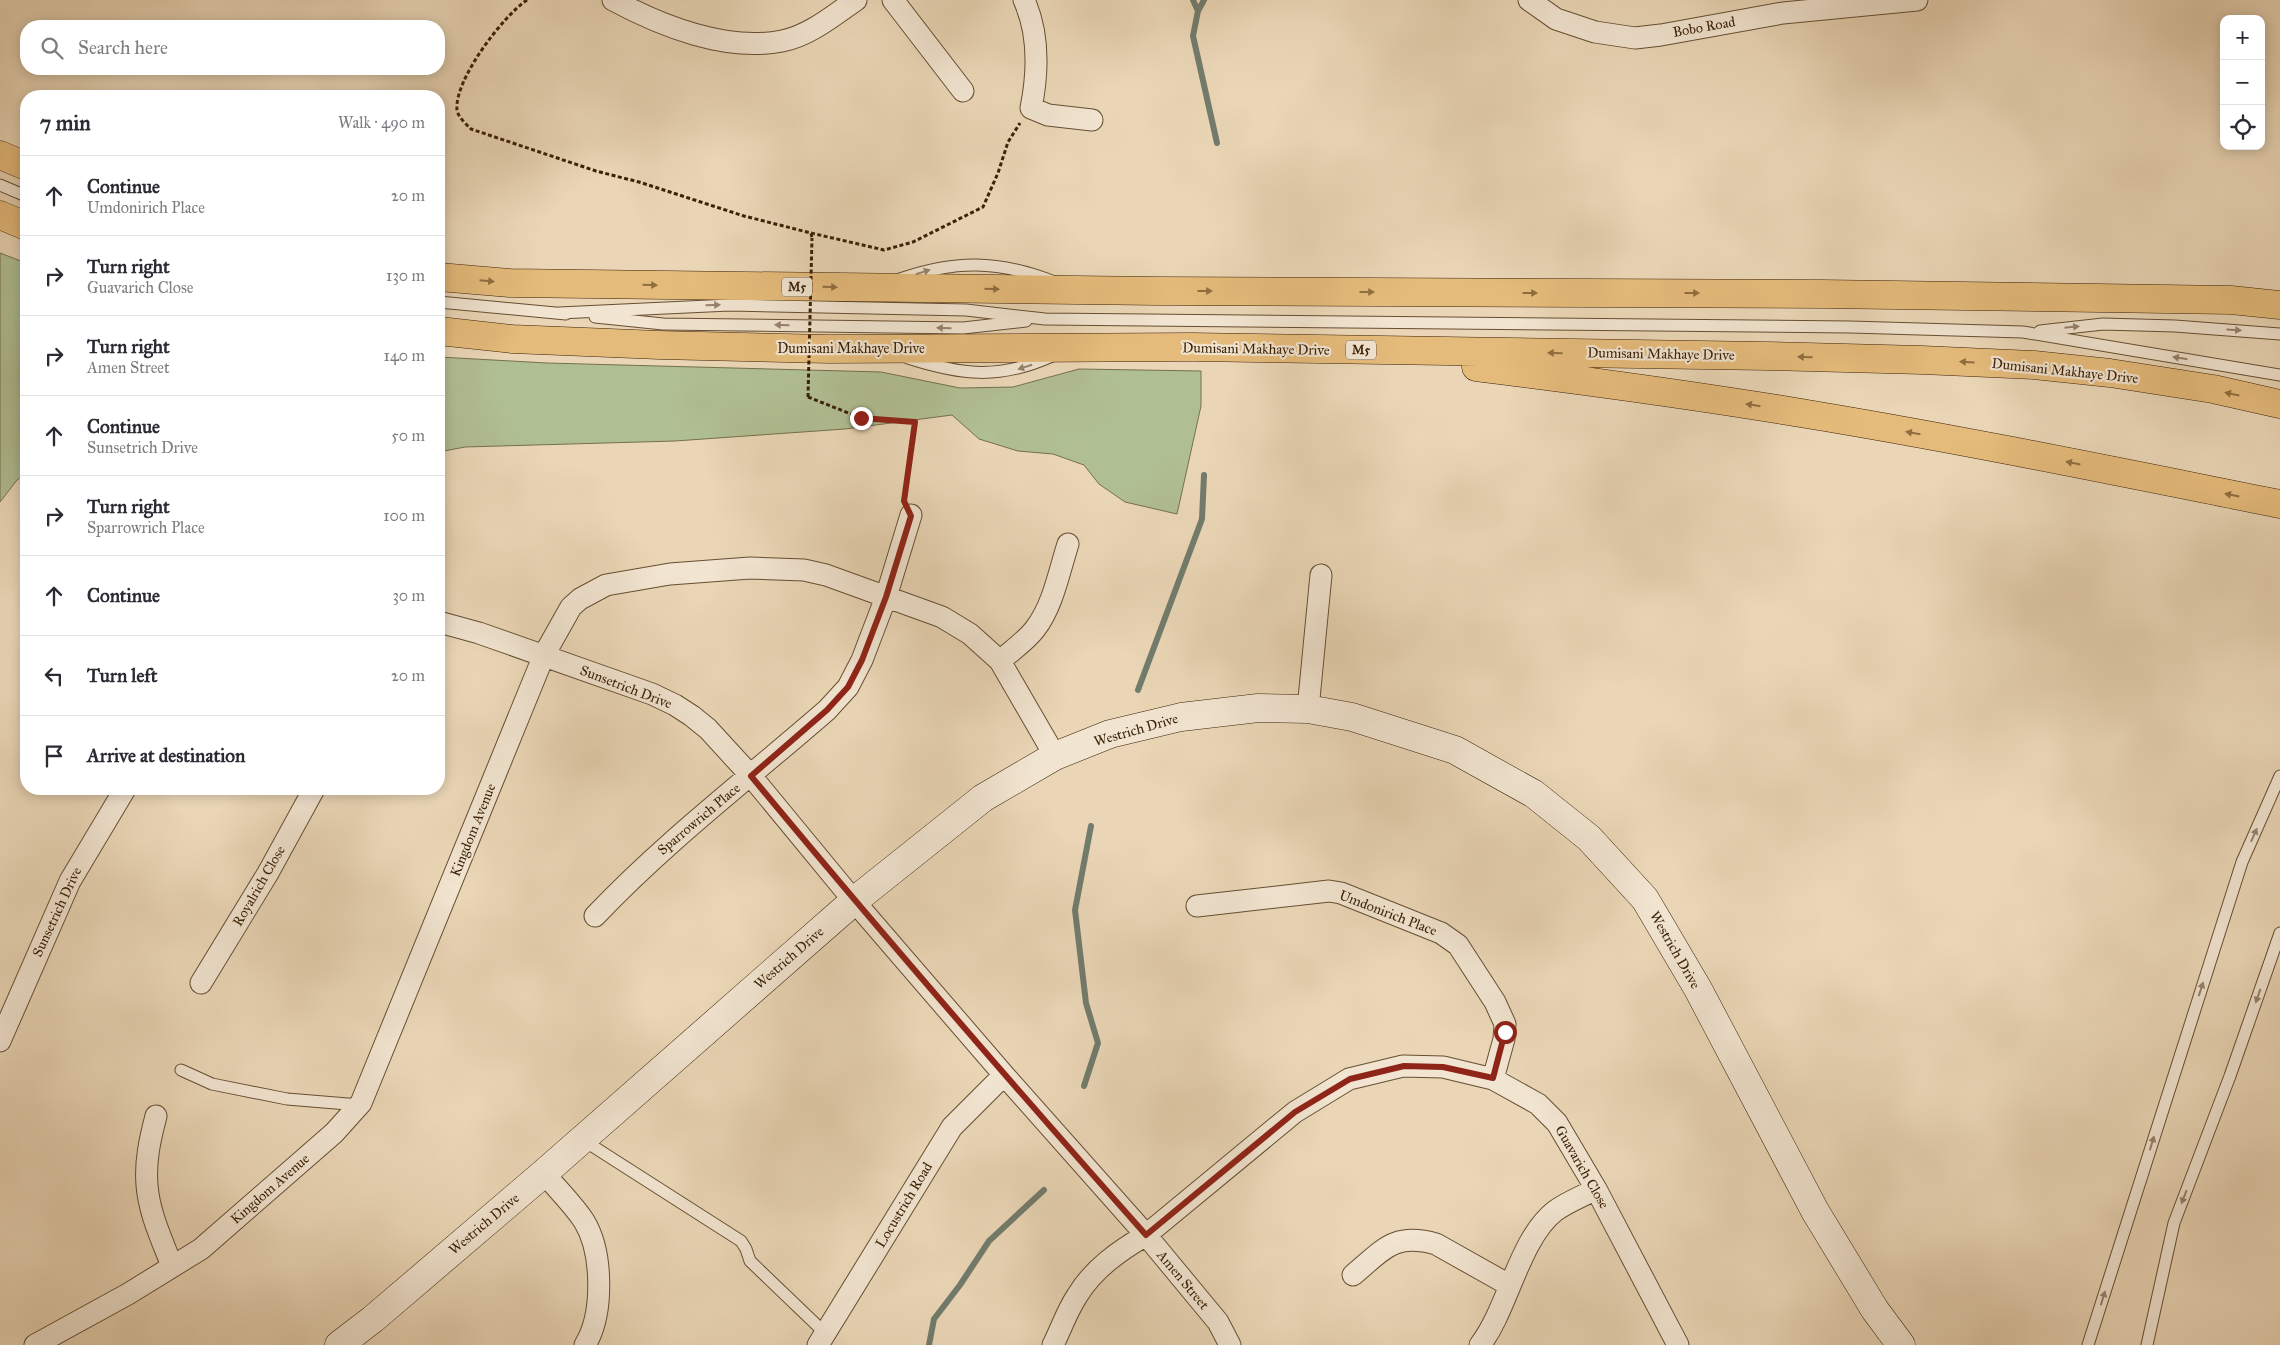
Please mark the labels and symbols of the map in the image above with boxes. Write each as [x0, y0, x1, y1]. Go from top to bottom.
street label: Bobo Road [1671, 13, 1737, 41]
one-way arrow [916, 267, 931, 275]
one-way arrow [480, 277, 496, 285]
road number: M5 [782, 278, 812, 296]
one-way arrow [642, 281, 658, 289]
one-way arrow [822, 283, 838, 291]
one-way arrow [984, 285, 1000, 293]
one-way arrow [1197, 287, 1213, 295]
one-way arrow [1360, 288, 1376, 296]
one-way arrow [1522, 289, 1538, 297]
one-way arrow [1684, 289, 1700, 297]
one-way arrow [705, 301, 721, 309]
one-way arrow [774, 321, 790, 329]
one-way arrow [936, 323, 952, 331]
one-way arrow [2064, 323, 2080, 331]
one-way arrow [2226, 326, 2242, 334]
street label: Dumisani Makhaye Drive [1182, 339, 1330, 359]
street label: Dumisani Makhaye Drive [777, 340, 925, 357]
road number: M5 [1346, 340, 1376, 360]
street label: Dumisani Makhaye Drive [1587, 344, 1735, 364]
one-way arrow [1546, 349, 1562, 357]
one-way arrow [1796, 353, 1812, 361]
one-way arrow [2172, 353, 2188, 361]
street label: Dumisani Makhaye Drive [1991, 355, 2139, 387]
one-way arrow [1959, 358, 1975, 366]
one-way arrow [1017, 363, 1032, 371]
one-way arrow [2224, 389, 2240, 397]
one-way arrow [1745, 401, 1761, 409]
route end [850, 407, 873, 430]
one-way arrow [1905, 428, 1921, 436]
one-way arrow [2065, 459, 2080, 467]
one-way arrow [2224, 490, 2240, 498]
street label: Sunsetrich Drive [578, 662, 675, 712]
street label: Westrich Drive [1092, 710, 1180, 750]
street label: Sparrowrich Place [654, 779, 744, 859]
street label: Kingdom Avenue [447, 781, 499, 879]
one-way arrow [2250, 828, 2258, 842]
street label: Royalrich Close [229, 843, 289, 929]
street label: Sunsetrich Drive [29, 864, 85, 960]
street label: Umdonirich Place [1337, 887, 1439, 939]
street label: Westrich Drive [1646, 908, 1704, 992]
street label: Westrich Drive [751, 923, 827, 993]
one-way arrow [2197, 981, 2205, 996]
one-way arrow [2254, 988, 2261, 1003]
route start [1494, 1021, 1517, 1044]
street label: Guavarich Close [1551, 1122, 1613, 1212]
one-way arrow [2148, 1136, 2156, 1151]
street label: Kingdom Avenue [227, 1150, 313, 1228]
street label: Locustrich Road [872, 1159, 936, 1251]
street label: Westrich Drive [445, 1190, 523, 1258]
one-way arrow [2180, 1190, 2187, 1205]
street label: Amen Street [1153, 1246, 1213, 1313]
one-way arrow [2100, 1291, 2107, 1306]

